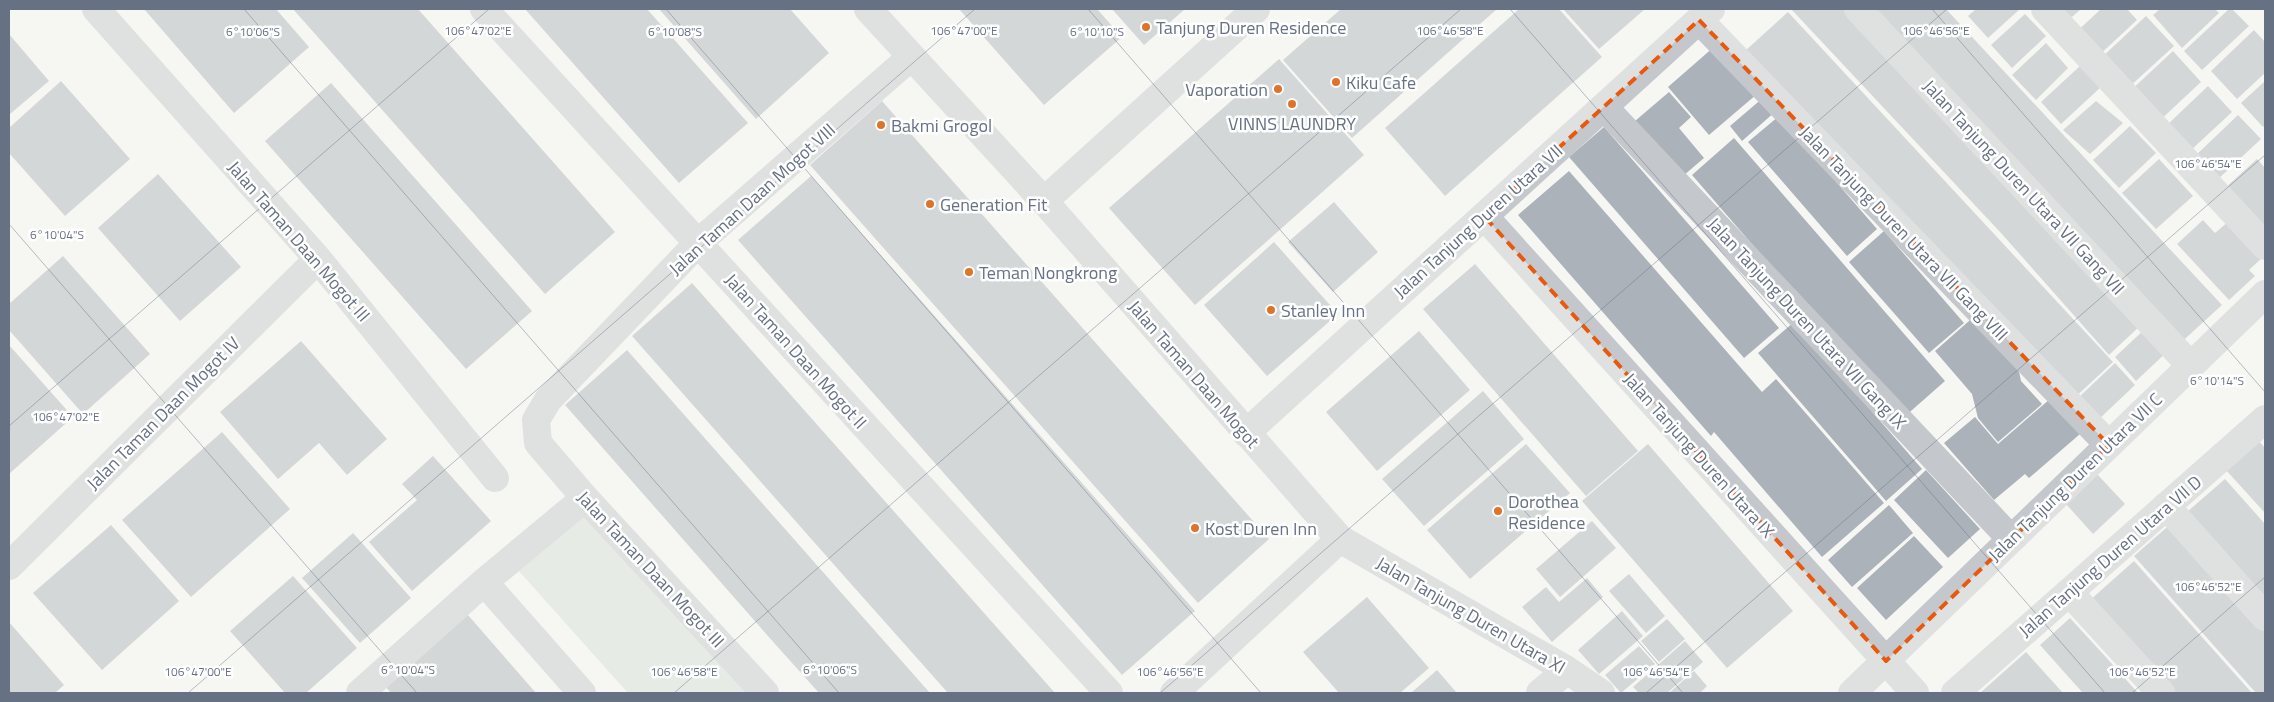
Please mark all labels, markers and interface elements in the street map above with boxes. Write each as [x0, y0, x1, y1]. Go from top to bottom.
place label: Tanjung Duren Residence [1156, 14, 1346, 41]
text: 106°47'02"E [444, 21, 512, 40]
text: 106°47'00"E [930, 21, 998, 40]
marker: Tanjung Duren Residence [1140, 21, 1152, 33]
text: 106°46'58"E [1416, 21, 1484, 40]
text: 106°46'56"E [1902, 21, 1970, 40]
text: 6°10'06"S [226, 22, 280, 41]
text: 6°10'08"S [648, 22, 702, 41]
text: 6°10'10"S [1070, 22, 1124, 41]
place label: Kiku Cafe [1346, 69, 1416, 96]
street label: Jalan Tanjung Duren Utara VII Gang VII [1917, 73, 2131, 301]
place label: Vaporation [1185, 76, 1268, 103]
marker: Kiku Cafe [1330, 76, 1342, 88]
marker: Vaporation [1272, 83, 1284, 95]
marker: VINNS LAUNDRY [1286, 98, 1298, 110]
place label: VINNS LAUNDRY [1228, 110, 1356, 137]
place label: Bakmi Grogol [891, 112, 992, 139]
street label: Jalan Taman Daan Mogot VIII [663, 117, 841, 281]
marker: Bakmi Grogol [875, 119, 887, 131]
street label: Jalan Tanjung Duren Utara VII Gang VIII [1794, 119, 2014, 347]
street label: Jalan Tanjung Duren Utara VII [1387, 138, 1569, 304]
text: 106°46'54"E [2174, 154, 2242, 173]
street label: Jalan Taman Daan Mogot III [221, 155, 377, 327]
place label: Generation Fit [940, 191, 1048, 218]
marker: Generation Fit [924, 198, 936, 210]
street label: Jalan Tanjung Duren Utara VII Gang IX [1701, 211, 1913, 435]
text: 6°10'04"S [30, 225, 84, 244]
place label: Teman Nongkrong [979, 259, 1117, 286]
marker: Teman Nongkrong [963, 266, 975, 278]
street label: Jalan Taman Daan Mogot II [719, 267, 873, 435]
street label: Jalan Taman Daan Mogot [1122, 294, 1266, 454]
place label: Stanley Inn [1281, 297, 1365, 324]
marker: Stanley Inn [1265, 304, 1277, 316]
street label: Jalan Taman Daan Mogot IV [80, 330, 246, 496]
street label: Jalan Tanjung Duren Utara IX [1617, 366, 1781, 544]
text: 6°10'14"S [2190, 371, 2244, 390]
street label: Jalan Tanjung Duren Utara VII C [1982, 386, 2168, 568]
text: 106°47'02"E [32, 407, 100, 426]
street label: Jalan Tanjung Duren Utara VII D [2012, 469, 2208, 643]
street label: Jalan Taman Daan Mogot III [571, 485, 731, 653]
place label: Dorothea Residence [1508, 488, 1585, 536]
marker: Dorothea Residence [1492, 505, 1504, 517]
place label: Kost Duren Inn [1205, 515, 1317, 542]
marker: Kost Duren Inn [1189, 522, 1201, 534]
street label: Jalan Tanjung Duren Utara XI [1371, 550, 1571, 680]
text: 106°46'52"E [2174, 577, 2242, 596]
text: 6°10'04"S [381, 660, 435, 679]
text: 6°10'06"S [803, 660, 857, 679]
text: 106°47'00"E [164, 662, 232, 681]
text: 106°46'58"E [650, 662, 718, 681]
text: 106°46'56"E [1136, 662, 1204, 681]
text: 106°46'54"E [1622, 662, 1690, 681]
text: 106°46'52"E [2108, 662, 2176, 681]

